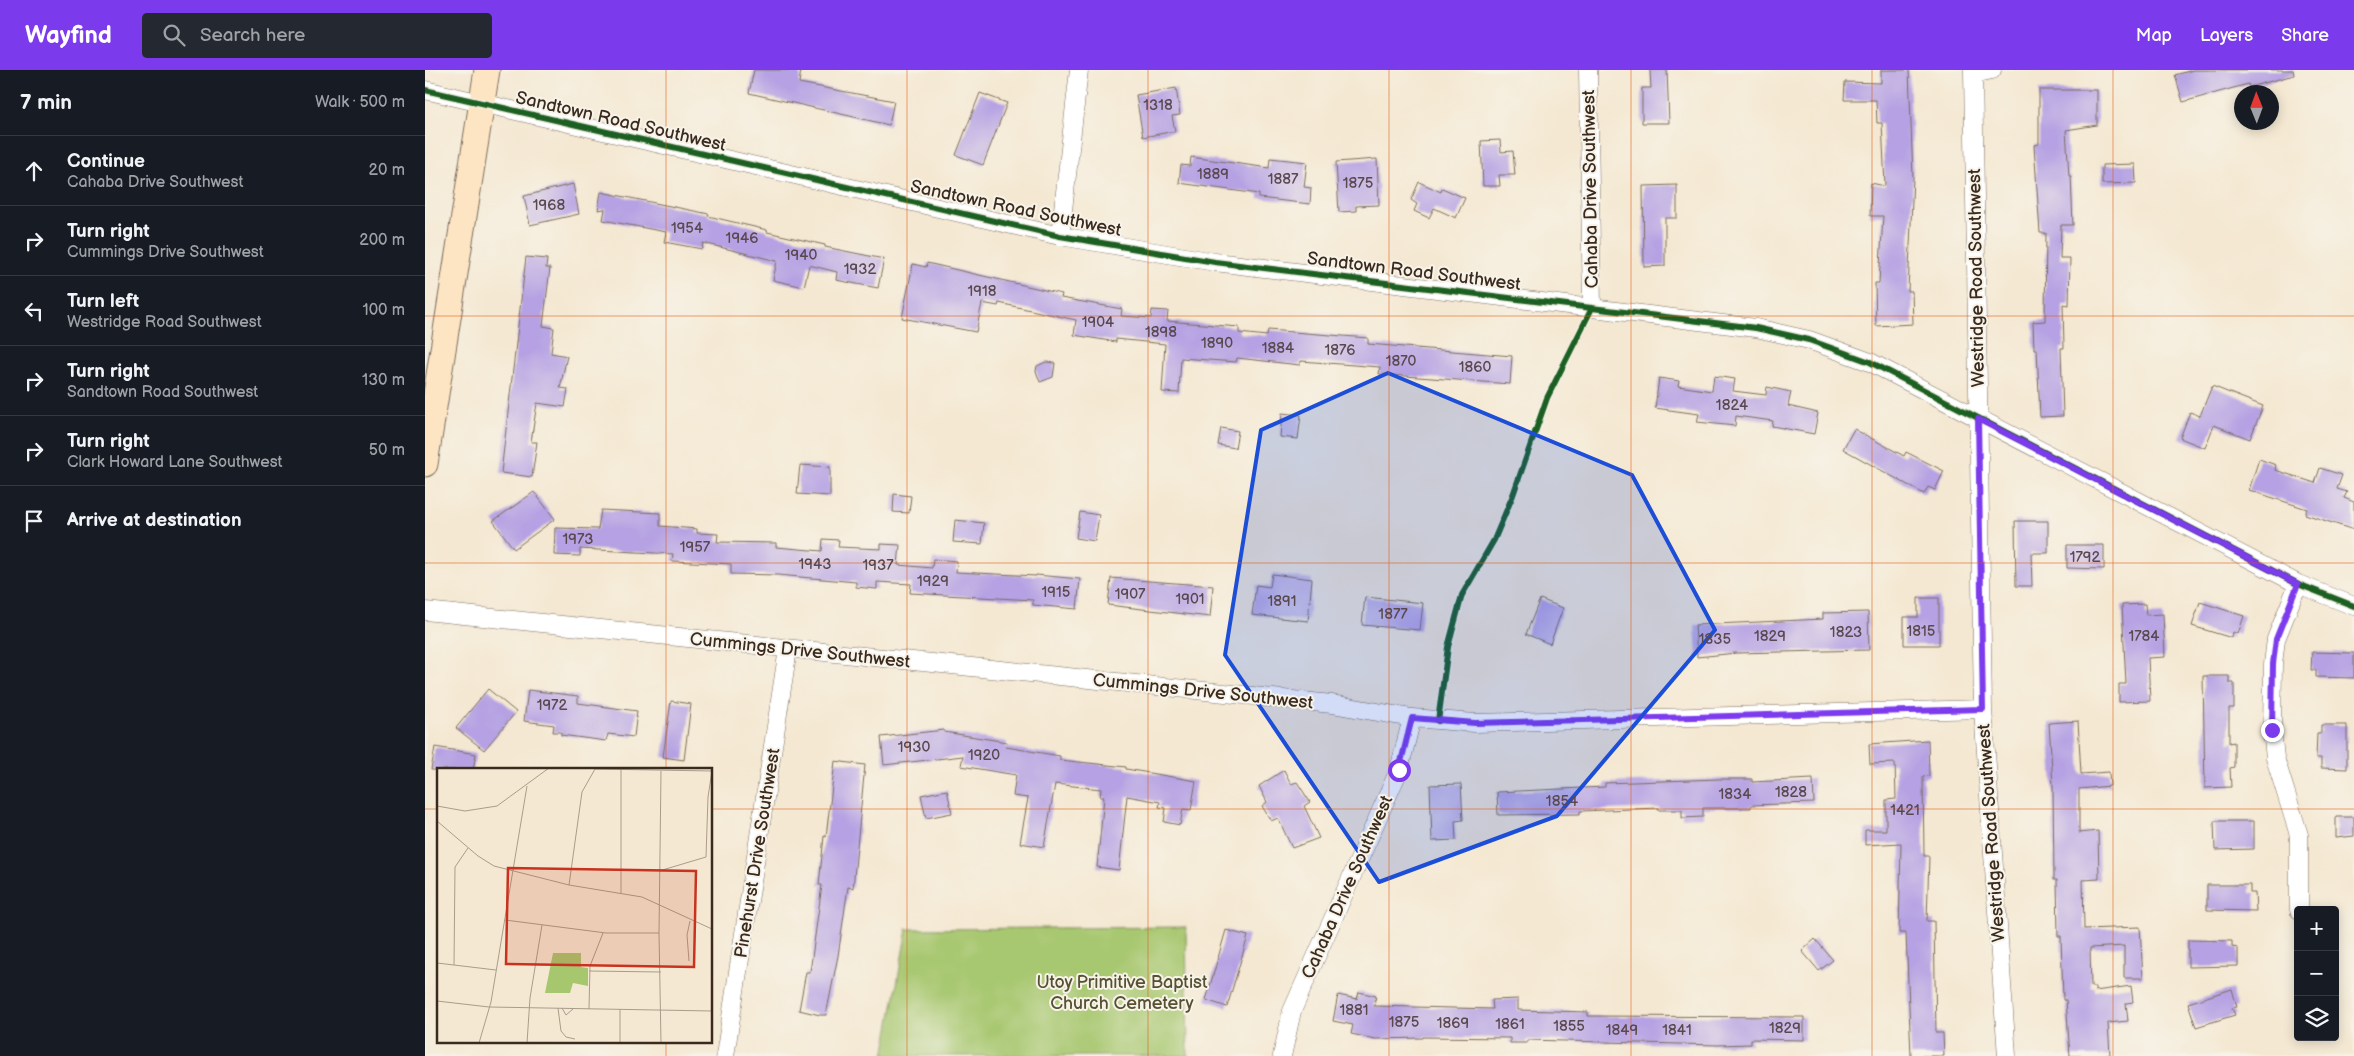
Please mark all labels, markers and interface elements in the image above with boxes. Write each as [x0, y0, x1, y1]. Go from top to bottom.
search box [142, 13, 492, 58]
text: Wayfind [25, 21, 112, 50]
icon: search [160, 21, 188, 49]
text: Search here [200, 24, 305, 47]
text: Map [2136, 25, 2172, 46]
text: Layers [2200, 25, 2253, 46]
text: Share [2281, 25, 2329, 46]
north arrow [2234, 85, 2279, 130]
street label: Sandtown Road Southwest [514, 87, 729, 156]
street label: Cahaba Drive Southwest [1578, 89, 1603, 288]
text: 7 min [20, 90, 72, 115]
text: Walk · 500 m [315, 93, 405, 112]
house number: 1318 [1143, 96, 1173, 115]
text: Continue [67, 150, 145, 173]
icon: ahead [20, 157, 48, 185]
text: 20 m [369, 161, 405, 180]
house number: 1889 [1197, 165, 1229, 184]
street label: Westridge Road Southwest [1964, 168, 1989, 388]
house number: 1887 [1268, 170, 1299, 189]
text: Cahaba Drive Southwest [67, 173, 243, 192]
house number: 1875 [1343, 174, 1373, 193]
street label: Sandtown Road Southwest [909, 176, 1124, 241]
house number: 1968 [533, 196, 565, 215]
house number: 1954 [671, 219, 703, 238]
text: Turn right [67, 220, 150, 243]
icon: right [20, 227, 48, 255]
house number: 1946 [726, 229, 758, 248]
text: 200 m [359, 231, 405, 250]
text: Cummings Drive Southwest [67, 243, 264, 262]
house number: 1940 [785, 246, 817, 265]
street label: Sandtown Road Southwest [1306, 248, 1522, 295]
house number: 1932 [844, 260, 876, 279]
house number: 1918 [967, 282, 997, 301]
text: Turn left [67, 290, 139, 313]
icon: left [20, 297, 48, 325]
text: 100 m [362, 301, 405, 320]
text: Westridge Road Southwest [67, 313, 262, 332]
house number: 1904 [1082, 313, 1114, 332]
house number: 1898 [1145, 323, 1177, 342]
house number: 1890 [1201, 334, 1233, 353]
house number: 1884 [1262, 339, 1294, 358]
house number: 1876 [1324, 341, 1356, 360]
house number: 1870 [1386, 352, 1417, 371]
house number: 1860 [1459, 358, 1491, 377]
text: Turn right [67, 360, 150, 383]
icon: right [20, 367, 48, 395]
text: 130 m [362, 371, 405, 390]
text: Sandtown Road Southwest [67, 383, 258, 402]
house number: 1824 [1716, 396, 1748, 415]
text: Turn right [67, 430, 150, 453]
icon: right [20, 437, 48, 465]
text: 50 m [369, 441, 405, 460]
text: Clark Howard Lane Southwest [67, 453, 283, 472]
icon: arrive [20, 507, 48, 535]
text: Arrive at destination [67, 509, 242, 532]
house number: 1973 [562, 530, 594, 549]
house number: 1957 [680, 538, 711, 557]
house number: 1792 [2070, 548, 2100, 567]
house number: 1943 [799, 555, 831, 574]
house number: 1937 [862, 556, 894, 575]
house number: 1929 [917, 572, 949, 591]
house number: 1915 [1042, 583, 1070, 602]
house number: 1907 [1115, 585, 1146, 604]
house number: 1901 [1175, 590, 1205, 609]
house number: 1891 [1267, 592, 1297, 611]
house number: 1877 [1378, 605, 1408, 624]
house number: 1815 [1907, 622, 1935, 641]
house number: 1823 [1830, 623, 1862, 642]
house number: 1829 [1754, 627, 1786, 646]
house number: 1784 [2128, 627, 2160, 646]
street label: Cummings Drive Southwest [689, 628, 912, 673]
house number: 1835 [1699, 630, 1731, 649]
street label: Cummings Drive Southwest [1092, 669, 1315, 714]
house number: 1972 [537, 696, 567, 715]
route end [2261, 719, 2284, 742]
street label: Westridge Road Southwest [1973, 723, 2010, 943]
house number: 1930 [898, 738, 930, 757]
street label: Pinehurst Drive Southwest [731, 746, 785, 960]
house number: 1920 [968, 746, 1000, 765]
route start [1388, 759, 1411, 782]
inset map [437, 768, 713, 1044]
house number: 1828 [1775, 783, 1807, 802]
house number: 1834 [1719, 785, 1751, 804]
street label: Cahaba Drive Southwest [1297, 792, 1398, 982]
house number: 1854 [1546, 792, 1578, 811]
house number: 1421 [1890, 801, 1920, 820]
map controls [2294, 906, 2339, 1041]
button: + [2294, 906, 2339, 951]
button: − [2294, 951, 2339, 996]
park label: Utoy Primitive Baptist Church Cemetery [1036, 972, 1208, 1014]
button: layers [2294, 996, 2339, 1041]
house number: 1881 [1339, 1001, 1369, 1020]
house number: 1875 [1389, 1013, 1419, 1032]
house number: 1869 [1437, 1014, 1469, 1033]
house number: 1861 [1495, 1015, 1525, 1034]
house number: 1855 [1553, 1017, 1585, 1036]
house number: 1829 [1769, 1019, 1801, 1038]
house number: 1849 [1606, 1021, 1638, 1040]
house number: 1841 [1662, 1021, 1692, 1040]

